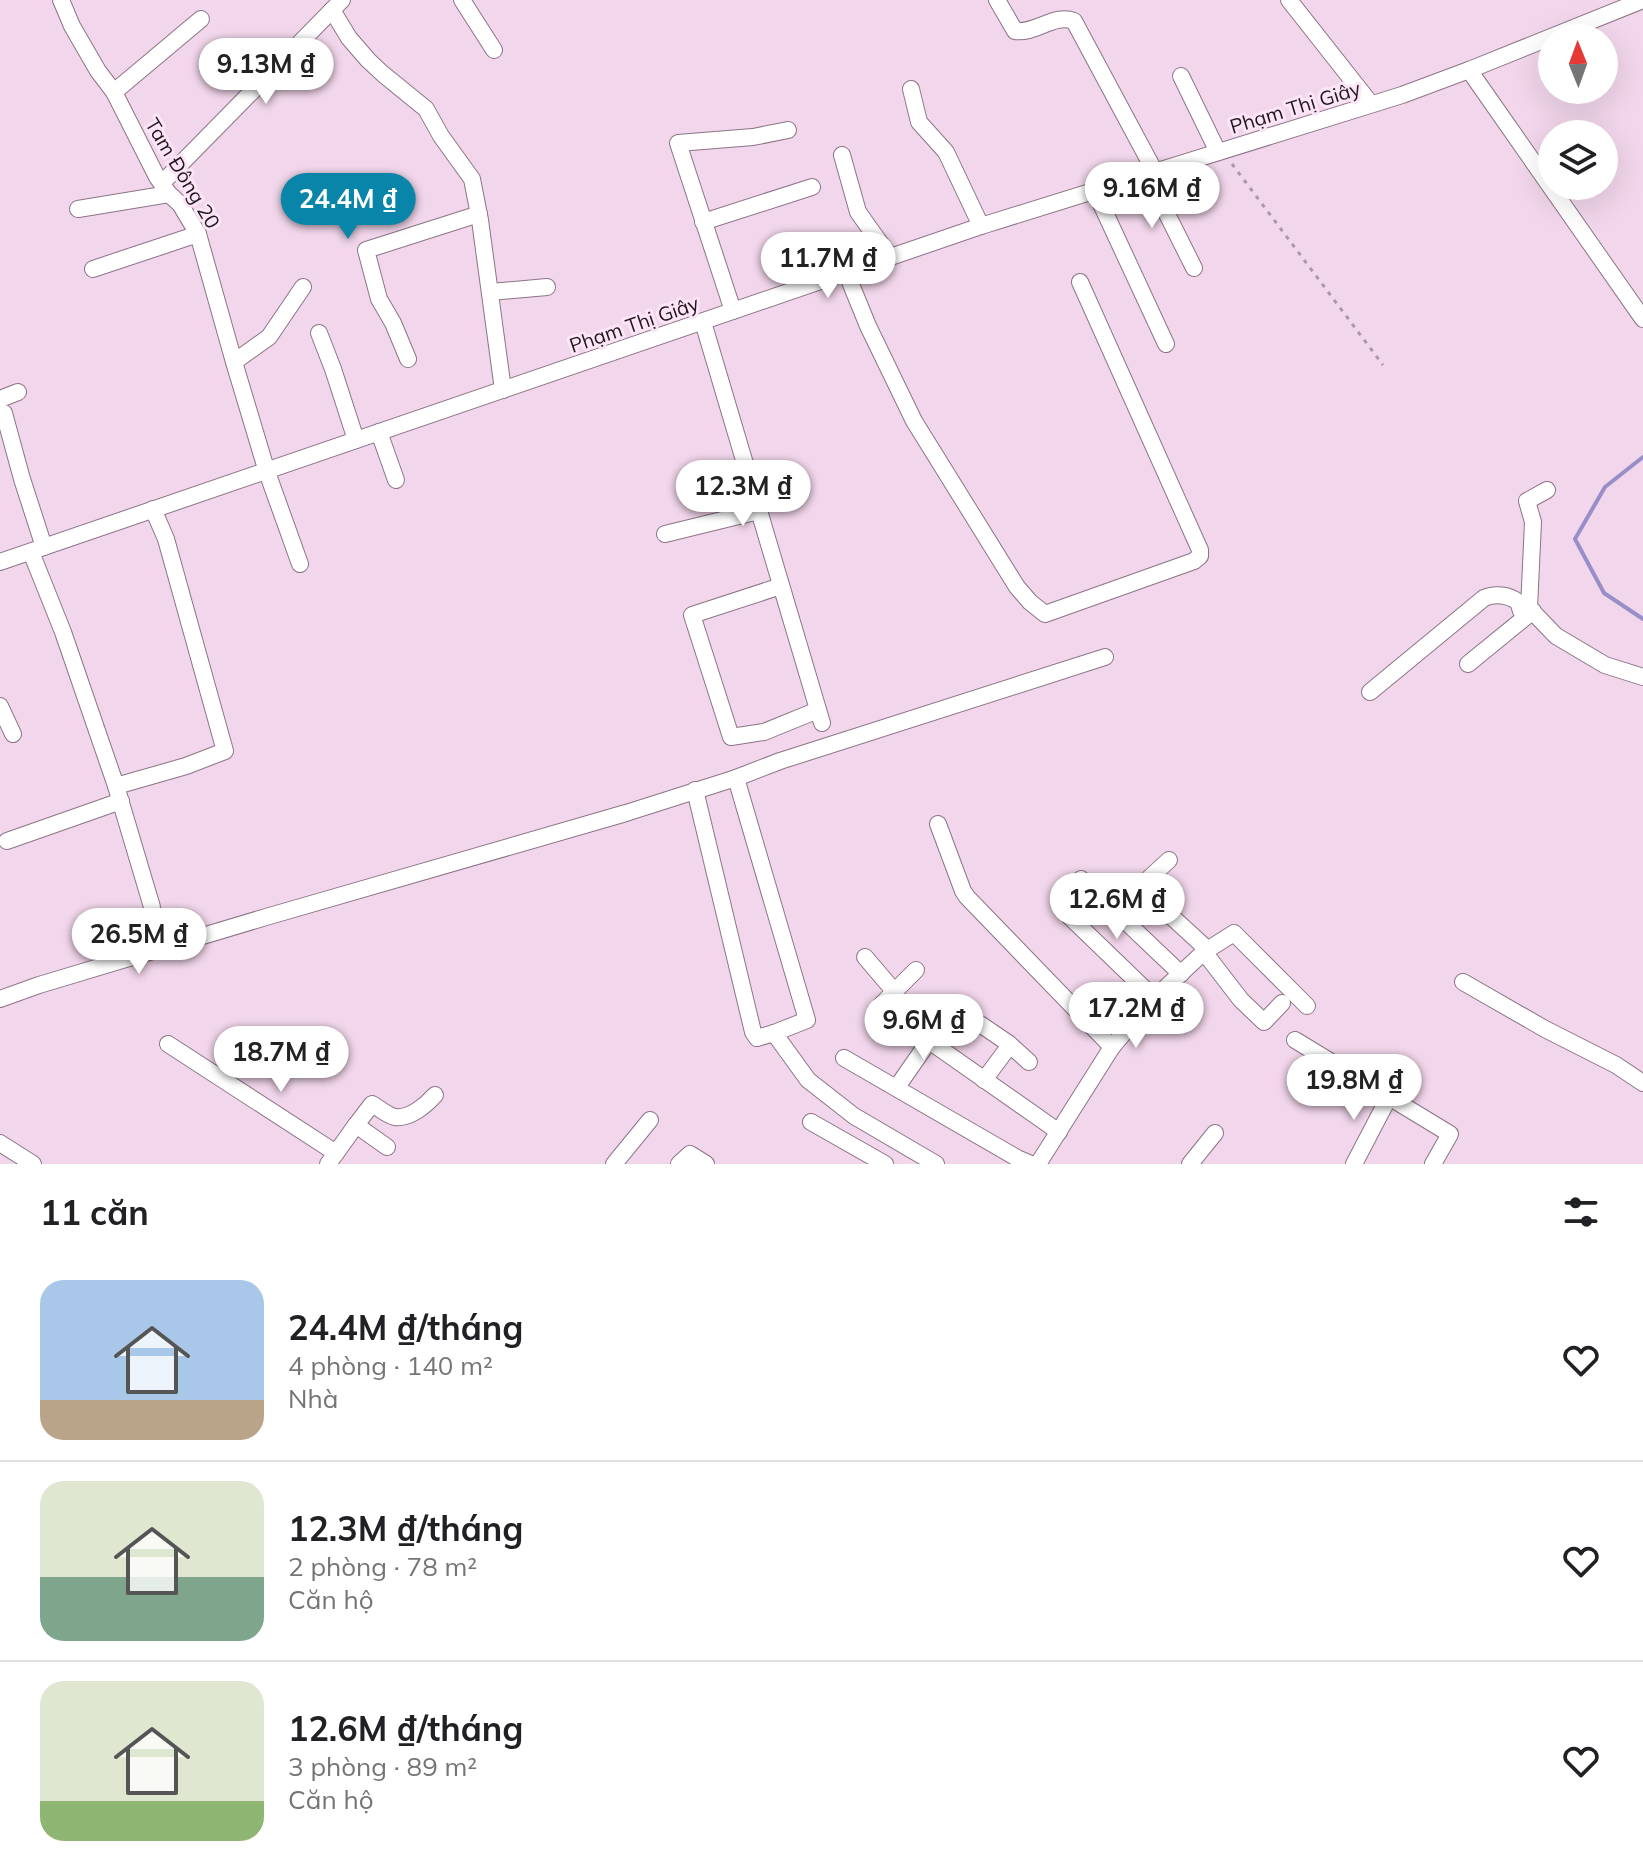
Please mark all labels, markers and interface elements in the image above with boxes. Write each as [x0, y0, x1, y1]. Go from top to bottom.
north arrow [1538, 24, 1618, 104]
map controls [1538, 24, 1618, 200]
pin: 9.13M ₫ [192, 38, 340, 106]
text: 9.13M ₫ [217, 47, 315, 80]
street label: Phạm Thị Giây [1227, 75, 1364, 139]
street label: Tam Đông 20 [140, 113, 226, 233]
button: layers [1538, 120, 1618, 200]
pin: 9.16M ₫ [1078, 162, 1226, 230]
text: 9.16M ₫ [1103, 171, 1201, 204]
pin: 24.4M ₫ [274, 173, 422, 241]
text: 24.4M ₫ [299, 182, 397, 215]
pin: 11.7M ₫ [754, 232, 902, 300]
text: 11.7M ₫ [779, 241, 877, 274]
street label: Phạm Thị Giây [566, 290, 702, 358]
pin: 12.3M ₫ [669, 460, 817, 528]
text: 12.3M ₫ [694, 469, 792, 502]
pin: 12.6M ₫ [1043, 873, 1191, 941]
text: 12.6M ₫ [1068, 882, 1166, 915]
pin: 26.5M ₫ [65, 908, 213, 976]
text: 26.5M ₫ [90, 917, 188, 950]
pin: 17.2M ₫ [1062, 982, 1210, 1050]
text: 17.2M ₫ [1087, 991, 1185, 1024]
pin: 9.6M ₫ [859, 994, 989, 1062]
text: 9.6M ₫ [883, 1003, 966, 1036]
pin: 18.7M ₫ [207, 1026, 355, 1094]
text: 18.7M ₫ [232, 1035, 330, 1068]
pin: 19.8M ₫ [1280, 1054, 1428, 1122]
text: 19.8M ₫ [1305, 1063, 1403, 1096]
icon: filters [1559, 1190, 1603, 1234]
text: 11 căn [40, 1191, 149, 1234]
text: 24.4M ₫/tháng [288, 1306, 523, 1349]
icon: home [104, 1312, 200, 1408]
icon: heart [1559, 1338, 1603, 1382]
text: 4 phòng · 140 m² [288, 1349, 493, 1382]
text: Nhà [288, 1382, 338, 1415]
text: 12.3M ₫/tháng [288, 1507, 523, 1550]
icon: home [104, 1513, 200, 1609]
icon: heart [1559, 1539, 1603, 1583]
text: 2 phòng · 78 m² [288, 1550, 477, 1583]
text: Căn hộ [288, 1583, 374, 1616]
text: 12.6M ₫/tháng [288, 1707, 523, 1750]
icon: home [104, 1713, 200, 1809]
icon: heart [1559, 1739, 1603, 1783]
text: 3 phòng · 89 m² [288, 1750, 477, 1783]
text: Căn hộ [288, 1783, 374, 1816]

